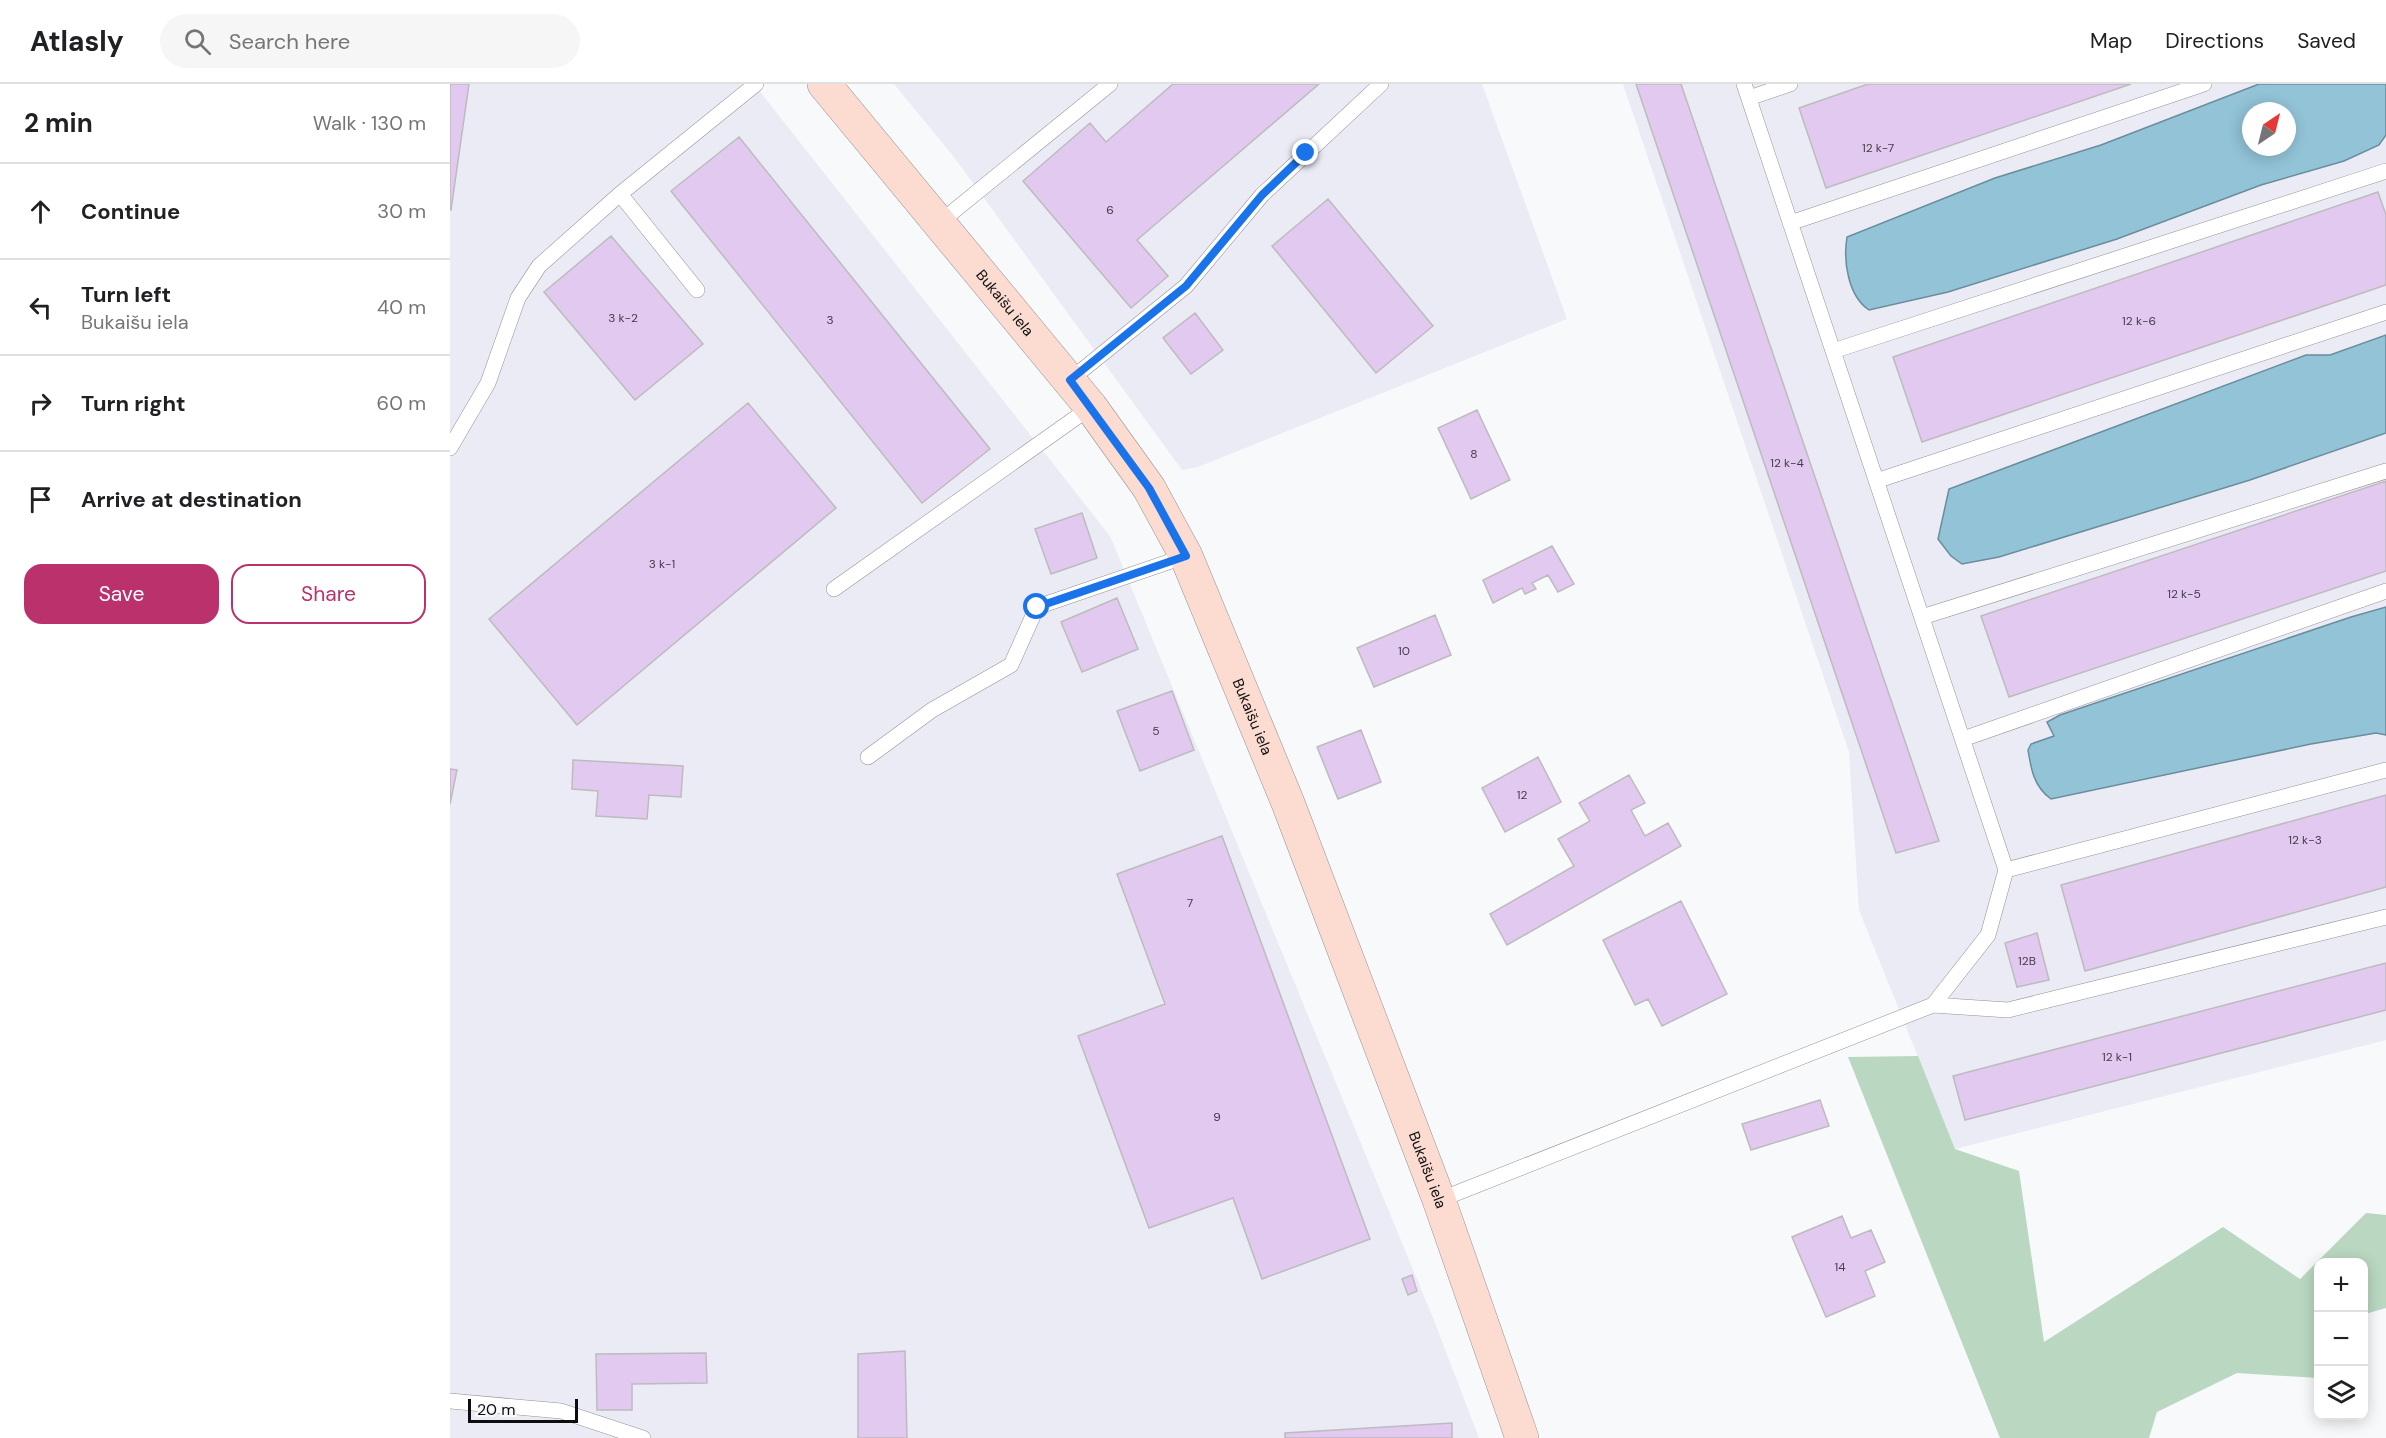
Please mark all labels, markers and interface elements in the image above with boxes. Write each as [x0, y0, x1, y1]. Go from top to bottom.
search box [160, 14, 580, 68]
text: Atlasly [30, 23, 124, 60]
icon: search [181, 25, 214, 58]
text: Search here [229, 27, 350, 56]
text: Map [2090, 27, 2132, 55]
text: Directions [2165, 27, 2264, 55]
text: Saved [2297, 27, 2356, 55]
north arrow [2242, 102, 2296, 156]
text: 2 min [24, 106, 93, 140]
text: Walk · 130 m [313, 110, 426, 136]
route end [1292, 139, 1318, 165]
house number: 12 k-7 [1862, 140, 1894, 156]
icon: ahead [24, 195, 57, 228]
text: Continue [81, 197, 180, 226]
text: 30 m [377, 198, 426, 224]
house number: 6 [1106, 202, 1114, 218]
street label: Bukaišu iela [972, 265, 1038, 340]
text: Turn left [81, 280, 171, 309]
icon: left [24, 291, 57, 324]
text: 40 m [377, 294, 426, 320]
text: Bukaišu iela [81, 309, 189, 335]
house number: 3 k-2 [608, 310, 638, 326]
house number: 3 [826, 312, 834, 328]
house number: 12 k-6 [2122, 313, 2156, 329]
icon: right [24, 387, 57, 420]
text: Turn right [81, 389, 186, 418]
text: 60 m [377, 390, 426, 416]
house number: 8 [1470, 446, 1478, 462]
house number: 12 k-4 [1770, 455, 1804, 471]
icon: arrive [24, 483, 57, 516]
text: Arrive at destination [81, 485, 302, 514]
house number: 3 k-1 [649, 556, 675, 572]
button: Save [24, 564, 219, 624]
button: Share [231, 564, 426, 624]
house number: 12 k-5 [2167, 586, 2201, 602]
route start [1023, 593, 1049, 619]
house number: 10 [1398, 643, 1410, 659]
street label: Bukaišu iela [1228, 676, 1277, 758]
house number: 5 [1152, 723, 1160, 739]
house number: 12 [1517, 787, 1527, 803]
house number: 12 k-3 [2288, 832, 2322, 848]
house number: 7 [1187, 895, 1193, 911]
house number: 12B [2018, 953, 2036, 969]
house number: 12 k-1 [2102, 1049, 2132, 1065]
house number: 9 [1213, 1109, 1221, 1125]
street label: Bukaišu iela [1404, 1129, 1451, 1211]
map controls [2314, 1258, 2368, 1420]
button: + [2314, 1258, 2368, 1312]
house number: 14 [1834, 1259, 1846, 1275]
button: − [2314, 1312, 2368, 1366]
button: layers [2314, 1366, 2368, 1420]
scale bar [468, 1396, 578, 1424]
text: 20 m [477, 1399, 516, 1420]

